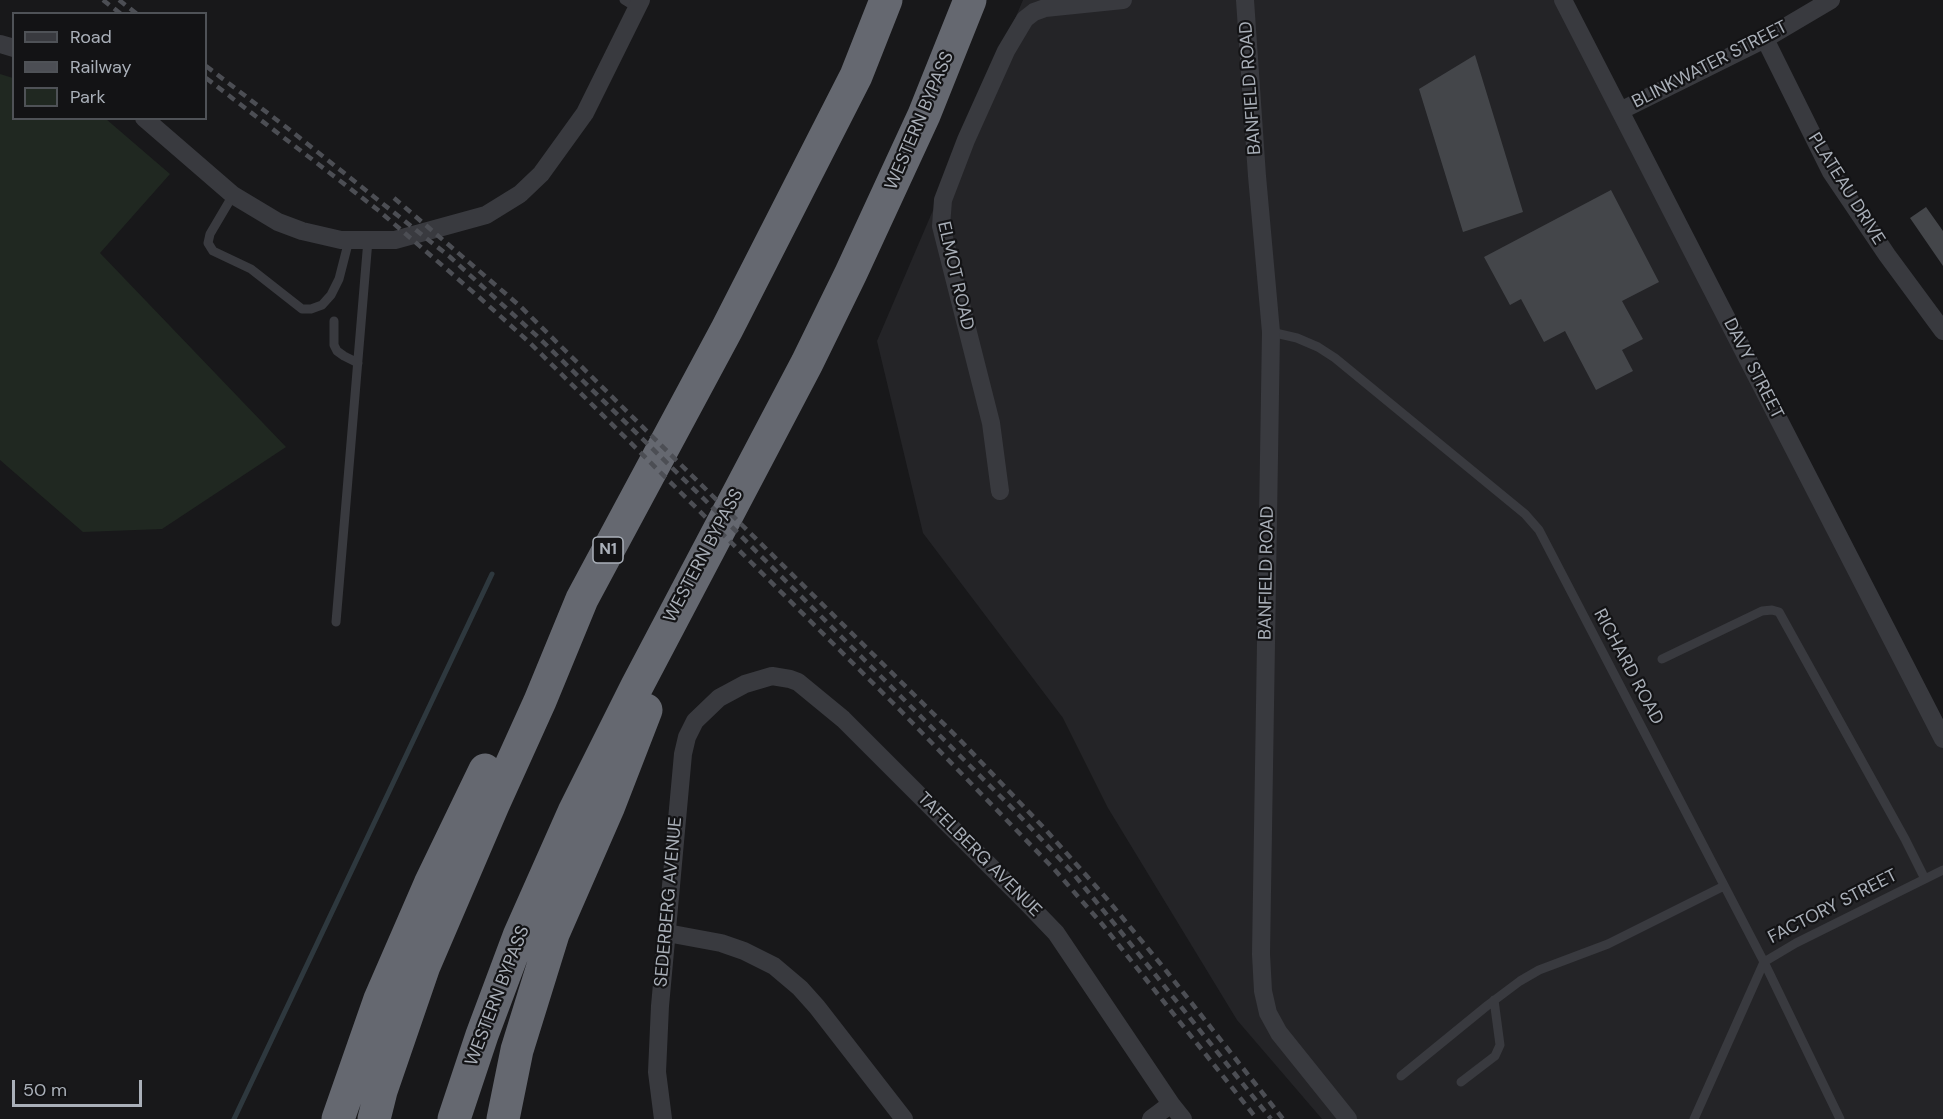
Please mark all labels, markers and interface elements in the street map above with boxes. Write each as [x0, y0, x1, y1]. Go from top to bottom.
legend [12, 12, 207, 120]
street label: BLINKWATER STREET [1629, 16, 1791, 114]
street label: BANFIELD ROAD [1236, 21, 1266, 155]
text: Road [70, 25, 112, 49]
street label: WESTERN BYPASS [881, 48, 959, 194]
text: Railway [70, 55, 132, 79]
text: Park [70, 85, 106, 109]
street label: PLATEAU DRIVE [1803, 129, 1889, 249]
street label: ELMOT ROAD [932, 219, 978, 333]
street label: DAVY STREET [1718, 315, 1788, 423]
street label: WESTERN BYPASS [660, 485, 748, 627]
street label: BANFIELD ROAD [1255, 506, 1279, 640]
road number: N1 [593, 537, 623, 563]
street label: RICHARD ROAD [1588, 605, 1668, 729]
street label: TAFELBERG AVENUE [912, 788, 1046, 922]
street label: SEDERBERG AVENUE [651, 816, 687, 988]
street label: FACTORY STREET [1765, 865, 1901, 949]
street label: WESTERN BYPASS [461, 923, 535, 1069]
scale bar [15, 1068, 146, 1106]
text: 50 m [23, 1078, 67, 1102]

